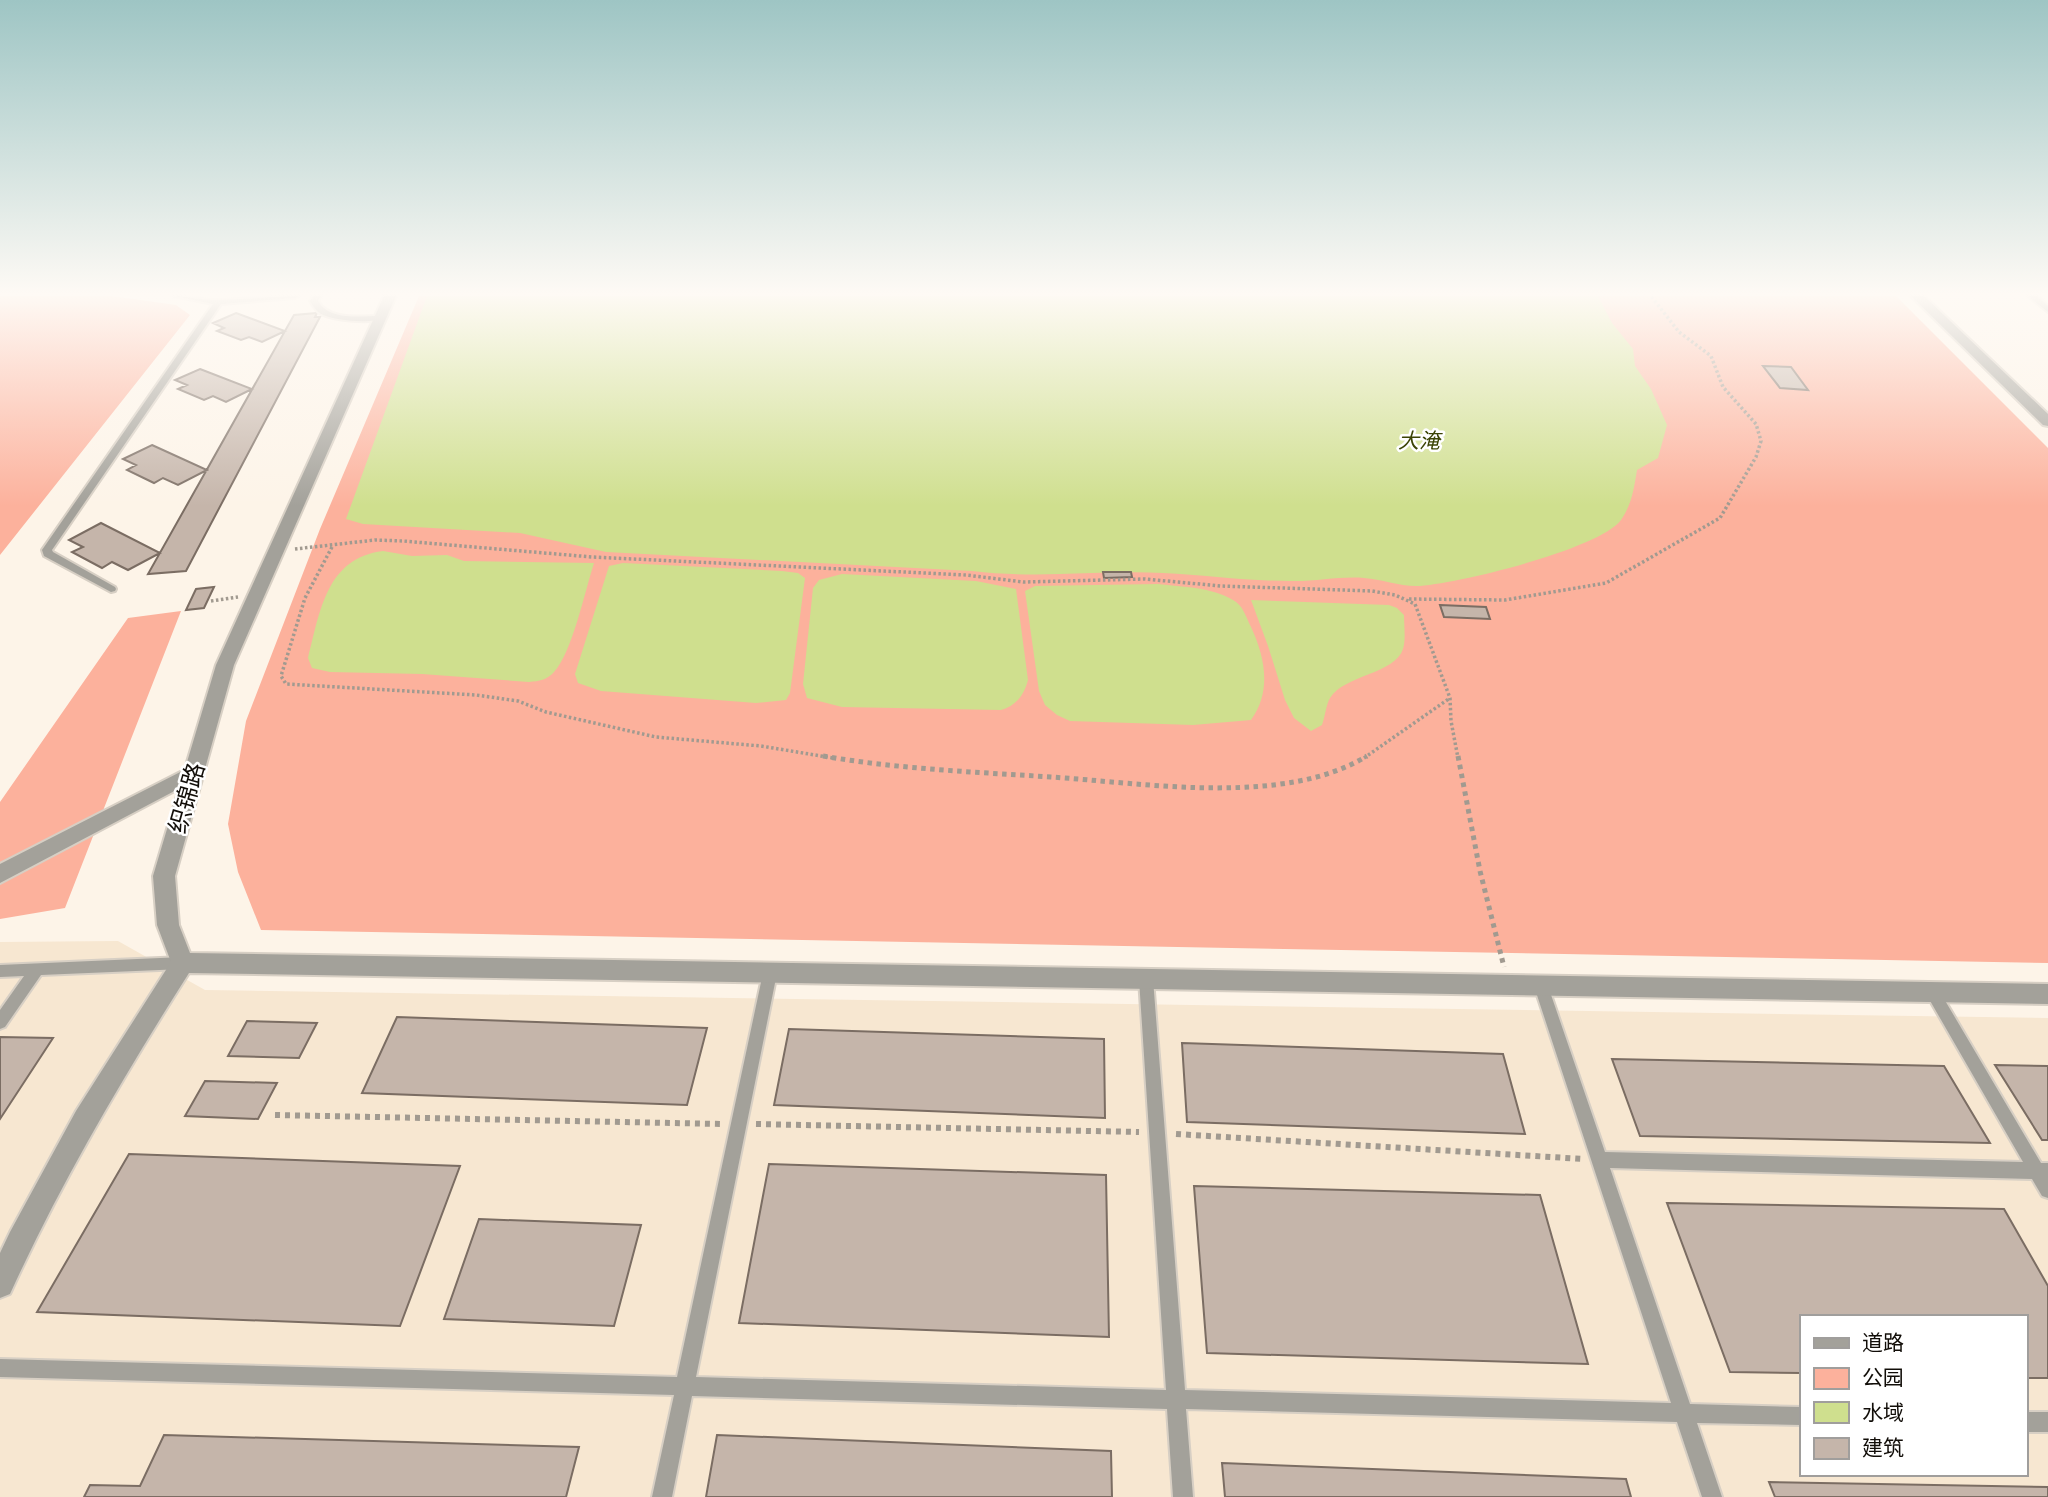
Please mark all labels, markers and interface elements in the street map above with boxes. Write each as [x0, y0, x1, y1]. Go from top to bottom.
water label: 大淹 [1398, 427, 1443, 455]
street label: 织锦路 [162, 759, 212, 837]
legend [1800, 1315, 2027, 1476]
text: 道路 [1862, 1329, 1904, 1357]
text: 公园 [1862, 1364, 1904, 1392]
text: 水域 [1862, 1399, 1904, 1427]
text: 建筑 [1862, 1434, 1904, 1462]

